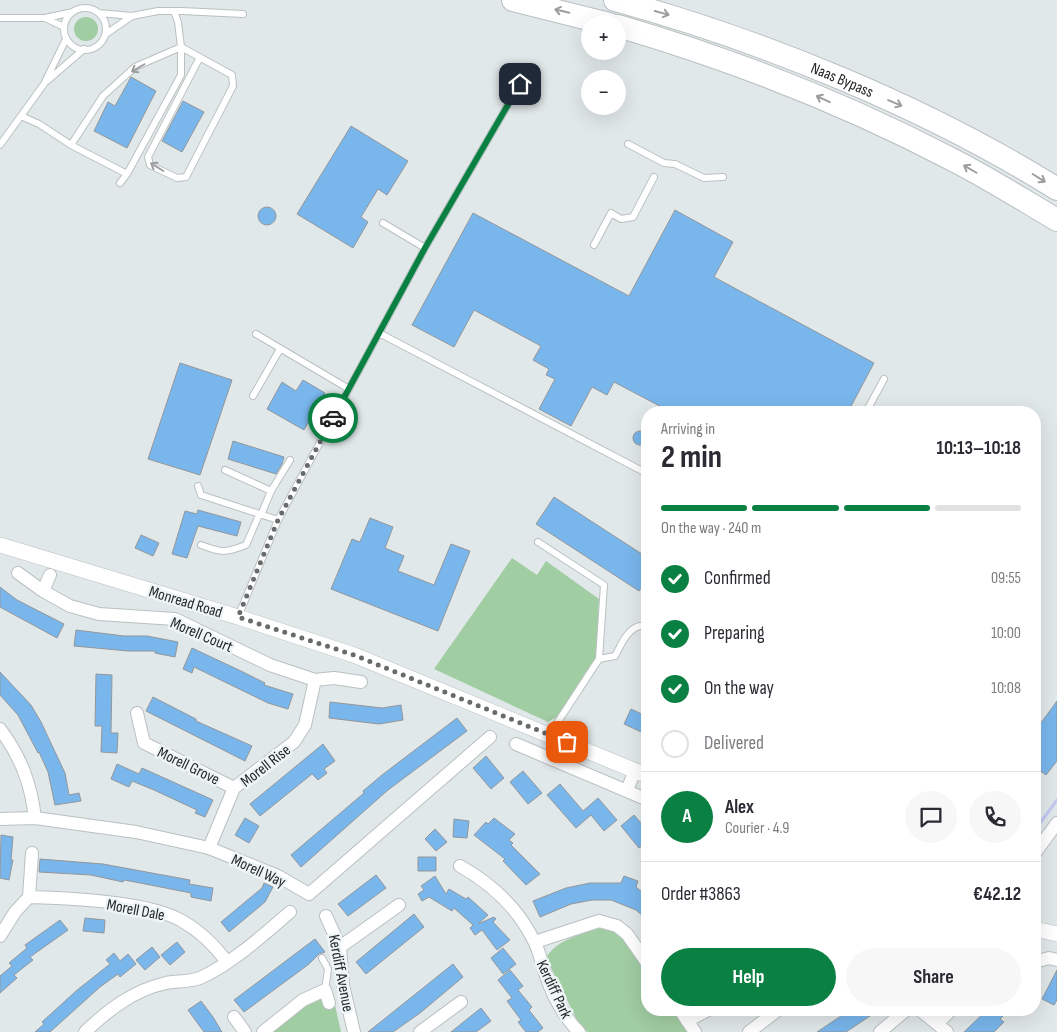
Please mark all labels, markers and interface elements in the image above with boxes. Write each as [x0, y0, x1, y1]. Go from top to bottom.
one-way arrow [555, 6, 571, 15]
one-way arrow [653, 9, 669, 18]
map controls [581, 15, 626, 115]
button: + [581, 15, 626, 60]
street label: Naas Bypass [808, 59, 876, 102]
one-way arrow [131, 63, 145, 73]
pin [499, 63, 541, 105]
icon: home [506, 70, 534, 98]
button: − [581, 70, 626, 115]
one-way arrow [816, 93, 831, 103]
one-way arrow [887, 99, 902, 109]
one-way arrow [150, 162, 164, 173]
one-way arrow [963, 163, 977, 173]
one-way arrow [1031, 173, 1045, 183]
courier [308, 393, 358, 443]
icon: car [319, 404, 347, 432]
text: Arriving in [661, 420, 715, 439]
text: 10:13–10:18 [937, 437, 1021, 460]
text: 2 min [661, 438, 722, 477]
text: On the way · 240 m [661, 519, 761, 538]
icon: check [661, 565, 689, 593]
text: Confirmed [704, 567, 771, 590]
text: 09:55 [991, 569, 1021, 588]
street label: Monread Road [147, 582, 225, 623]
street label: Morell Court [167, 614, 236, 657]
icon: check [661, 620, 689, 648]
text: Preparing [704, 622, 765, 645]
text: 10:00 [991, 624, 1021, 643]
icon: check [661, 675, 689, 703]
text: On the way [704, 677, 774, 700]
text: 10:08 [991, 679, 1021, 698]
pin [546, 721, 588, 763]
icon: bag [553, 728, 581, 756]
text: Delivered [704, 732, 764, 755]
street label: Morell Rise [237, 741, 295, 792]
street label: Morell Grove [154, 743, 223, 790]
button: chat [905, 791, 957, 843]
button: phone [969, 791, 1021, 843]
text: Alex [725, 796, 754, 819]
text: A [682, 805, 692, 828]
text: Courier · 4.9 [725, 819, 789, 838]
street label: Morell Way [228, 851, 288, 892]
text: Order #3863 [661, 883, 741, 906]
text: €42.12 [973, 883, 1021, 906]
street label: Morell Dale [105, 896, 166, 925]
street label: Kerdiff Avenue [324, 933, 357, 1013]
button: Help [661, 948, 836, 1006]
button: Share [846, 948, 1021, 1006]
street label: Kerdiff Park [532, 957, 575, 1022]

